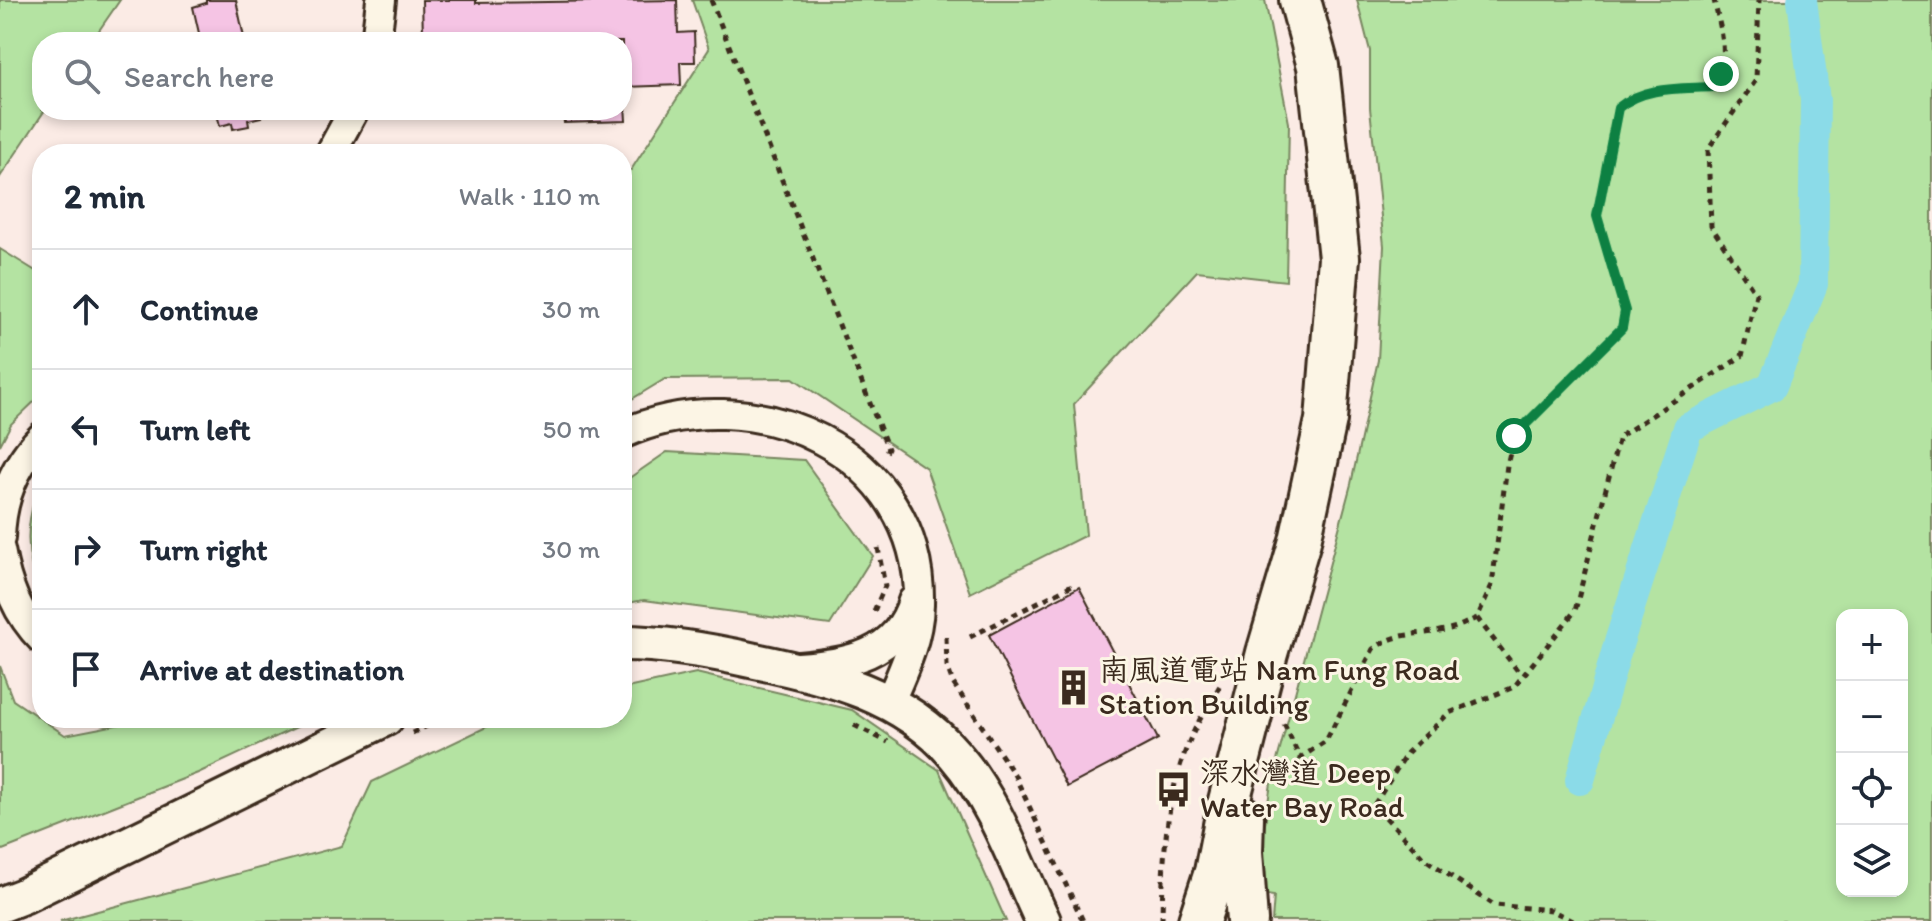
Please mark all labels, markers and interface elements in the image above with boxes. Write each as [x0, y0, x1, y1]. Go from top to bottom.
search box [32, 32, 632, 120]
icon: search [60, 54, 104, 98]
route end [1703, 56, 1739, 92]
text: Search here [124, 58, 274, 95]
text: 2 min [64, 176, 145, 217]
text: Walk · 110 m [459, 180, 600, 212]
icon: ahead [64, 287, 108, 331]
text: Continue [140, 291, 259, 328]
text: 30 m [542, 293, 600, 325]
icon: left [64, 407, 108, 451]
text: Turn left [140, 411, 251, 448]
text: 50 m [543, 413, 600, 445]
route start [1496, 418, 1532, 454]
icon: right [64, 527, 108, 571]
text: Turn right [140, 531, 268, 568]
text: 30 m [542, 533, 600, 565]
map controls [1836, 609, 1908, 897]
button: + [1836, 609, 1908, 681]
icon: arrive [64, 647, 108, 691]
text: Arrive at destination [140, 651, 404, 688]
place label: 南風道電站 Nam Fung Road Station Building [1099, 651, 1460, 722]
building icon: 南風道電站 Nam Fung Road Station Building [1054, 668, 1092, 706]
button: − [1836, 681, 1908, 753]
button: locate [1836, 753, 1908, 825]
place label: 深水灣道 Deep Water Bay Road [1200, 754, 1405, 825]
bus stop icon: 深水灣道 Deep Water Bay Road [1155, 771, 1193, 809]
button: layers [1836, 825, 1908, 897]

